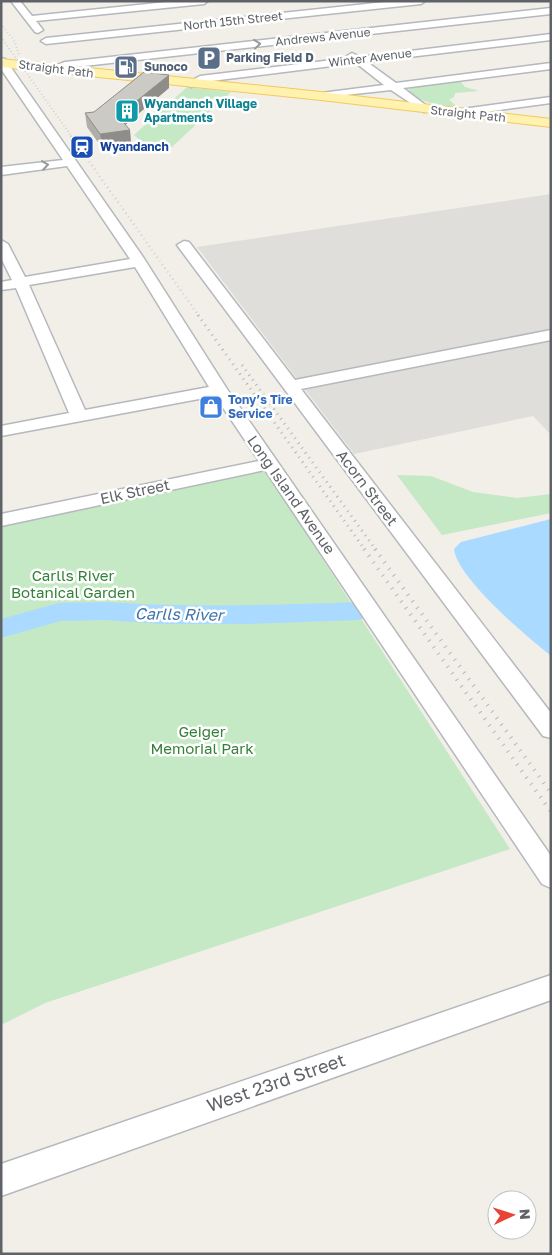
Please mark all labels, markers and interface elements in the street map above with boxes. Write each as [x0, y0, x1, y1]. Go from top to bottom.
street label: North 15th Street [182, 8, 284, 33]
street label: Andrews Avenue [275, 24, 371, 49]
one-way arrow [253, 39, 261, 50]
parking icon: Parking Field D [196, 45, 222, 71]
street label: Winter Avenue [327, 45, 412, 70]
place label: Parking Field D [226, 50, 314, 65]
fuel station icon: Sunoco [113, 54, 139, 80]
street label: Straight Path [18, 56, 95, 81]
place label: Sunoco [144, 59, 188, 74]
place label: Wyandanch Village Apartments [144, 96, 257, 125]
building icon: Wyandanch Village Apartments [114, 98, 140, 124]
street label: Straight Path [430, 102, 507, 125]
station icon: Wyandanch [69, 134, 95, 160]
place label: Wyandanch [100, 139, 169, 154]
one-way arrow [41, 160, 49, 171]
place label: Tony’s Tire Service [228, 392, 293, 421]
shop icon: Tony’s Tire Service [198, 394, 224, 420]
street label: Long Island Avenue [244, 432, 340, 557]
street label: Acorn Street [333, 446, 402, 529]
street label: Elk Street [98, 475, 171, 507]
park label: Carlls River Botanical Garden [11, 566, 135, 601]
water label: Carlls River [135, 603, 226, 625]
park label: Geiger Memorial Park [150, 722, 254, 757]
street label: West 23rd Street [204, 1048, 348, 1116]
north arrow [487, 1190, 537, 1240]
text: N [517, 1208, 534, 1220]

